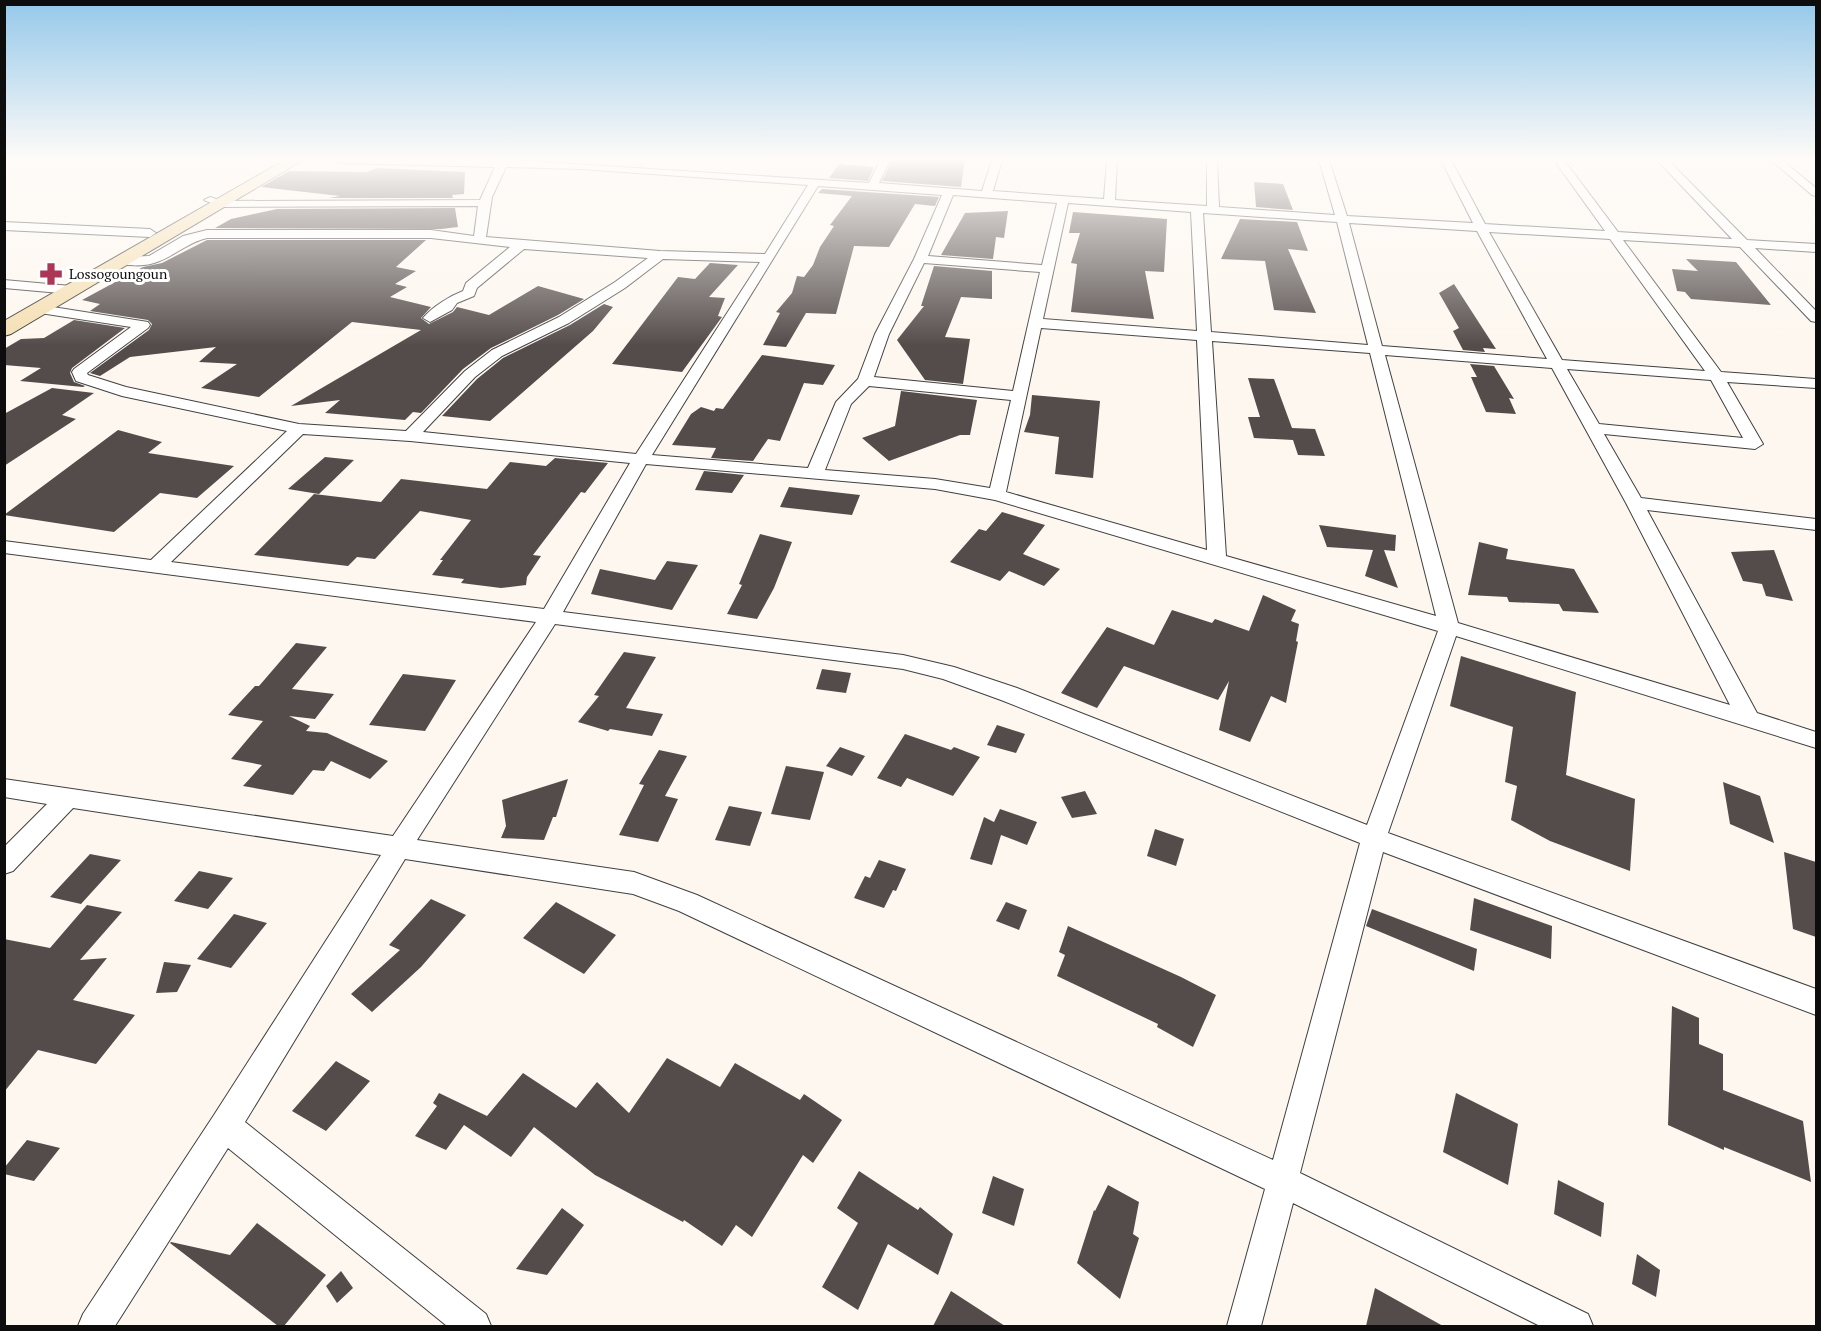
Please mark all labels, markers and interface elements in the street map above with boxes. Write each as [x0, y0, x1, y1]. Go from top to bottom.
pharmacy icon: Lossogoungoun [38, 261, 64, 287]
place label: Lossogoungoun [69, 264, 168, 283]

